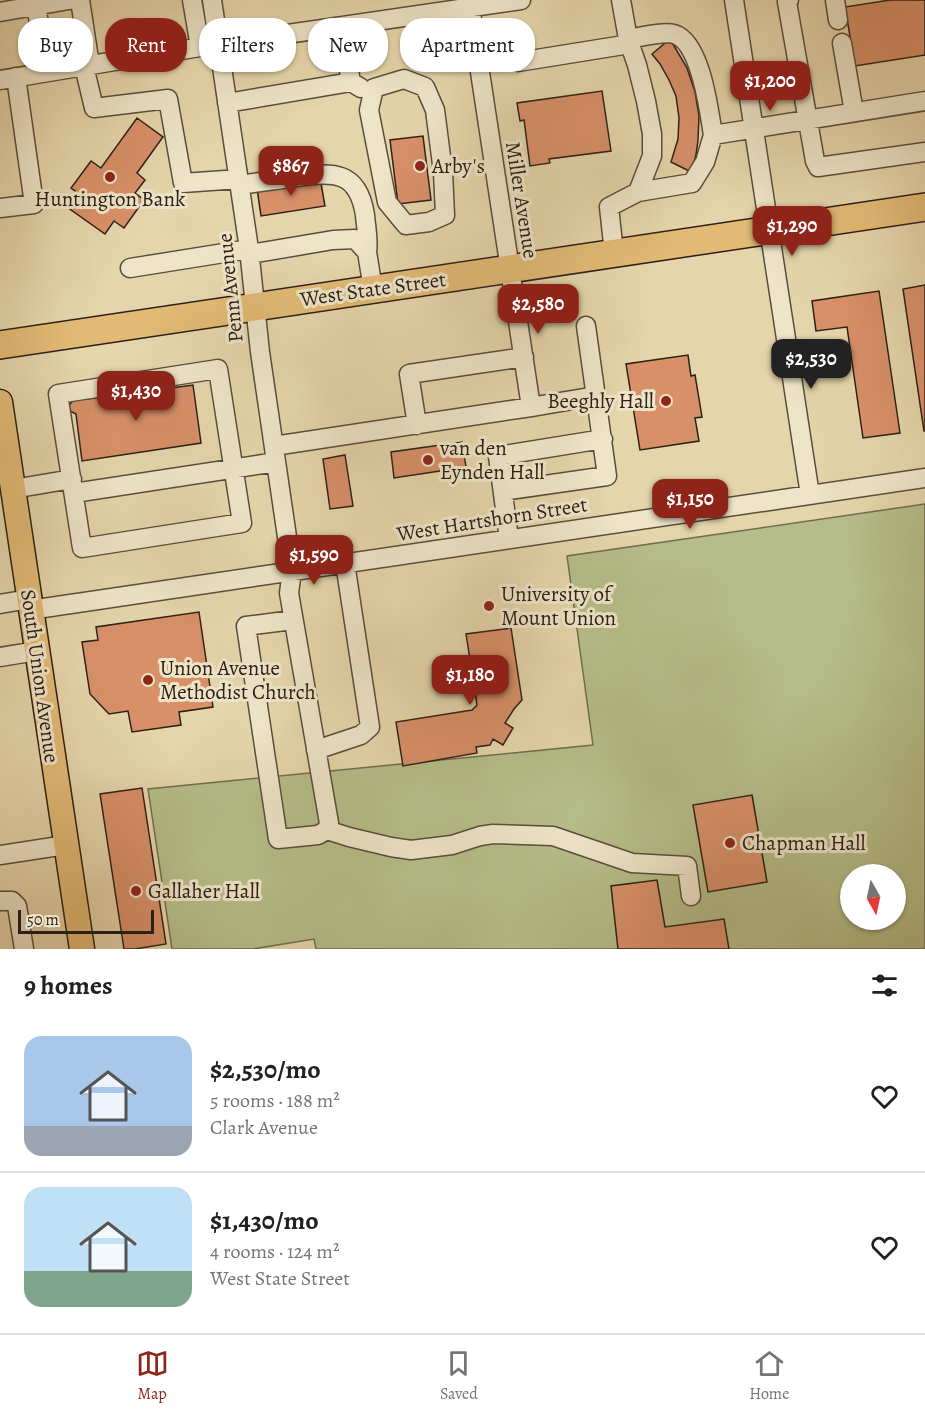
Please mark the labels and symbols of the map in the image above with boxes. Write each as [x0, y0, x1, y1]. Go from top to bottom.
pin: $1,200 [721, 61, 819, 112]
street label: Miller Avenue [499, 140, 545, 260]
pin: $867 [255, 146, 327, 197]
place label: Arby's [431, 152, 485, 180]
marker: Arby's [413, 159, 427, 173]
marker: Huntington Bank [103, 170, 117, 184]
place label: Huntington Bank [35, 185, 186, 213]
pin: $1,290 [743, 206, 841, 257]
street label: Penn Avenue [210, 232, 250, 344]
street label: West State Street [297, 265, 448, 313]
pin: $2,580 [489, 284, 587, 335]
pin: $2,530 [762, 339, 860, 390]
pin: $1,430 [87, 371, 185, 422]
place label: Beeghly Hall [547, 387, 654, 415]
marker: Beeghly Hall [659, 394, 673, 408]
place label: van den Eynden Hall [439, 434, 544, 486]
marker: van den Eynden Hall [421, 453, 435, 467]
pin: $1,150 [641, 479, 739, 530]
street label: West Hartshorn Street [394, 490, 589, 548]
pin: $1,590 [265, 535, 363, 586]
place label: University of Mount Union [501, 580, 616, 632]
street label: South Union Avenue [14, 587, 66, 765]
marker: University of Mount Union [482, 599, 496, 613]
place label: Union Avenue Methodist Church [160, 654, 316, 706]
pin: $1,180 [421, 655, 519, 706]
marker: Union Avenue Methodist Church [141, 673, 155, 687]
place label: Chapman Hall [742, 829, 866, 857]
marker: Chapman Hall [723, 836, 737, 850]
north arrow [840, 864, 906, 930]
place label: Gallaher Hall [148, 877, 260, 905]
marker: Gallaher Hall [129, 884, 143, 898]
scale bar [18, 907, 154, 934]

